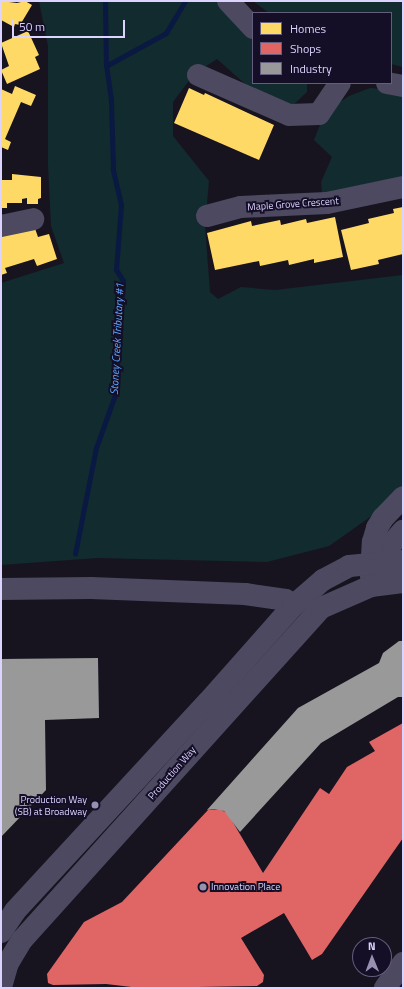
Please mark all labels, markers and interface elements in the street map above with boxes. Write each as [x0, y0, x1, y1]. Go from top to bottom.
scale bar [14, 12, 127, 38]
legend [252, 12, 392, 84]
text: 50 m [19, 17, 45, 36]
text: Homes [290, 19, 326, 38]
text: Shops [290, 39, 321, 58]
text: Industry [290, 59, 332, 78]
street label: Maple Grove Crescent [247, 195, 339, 213]
water label: Stoney Creek Tributary #1 [107, 283, 127, 395]
street label: Production Way [146, 744, 198, 802]
place label: Production Way (SB) at Broadway [15, 793, 87, 816]
marker: Production Way (SB) at Broadway [90, 800, 100, 810]
place label: Innovation Place [211, 881, 280, 893]
marker: Innovation Place [198, 882, 208, 892]
north arrow [352, 937, 392, 977]
text: N [368, 938, 376, 954]

